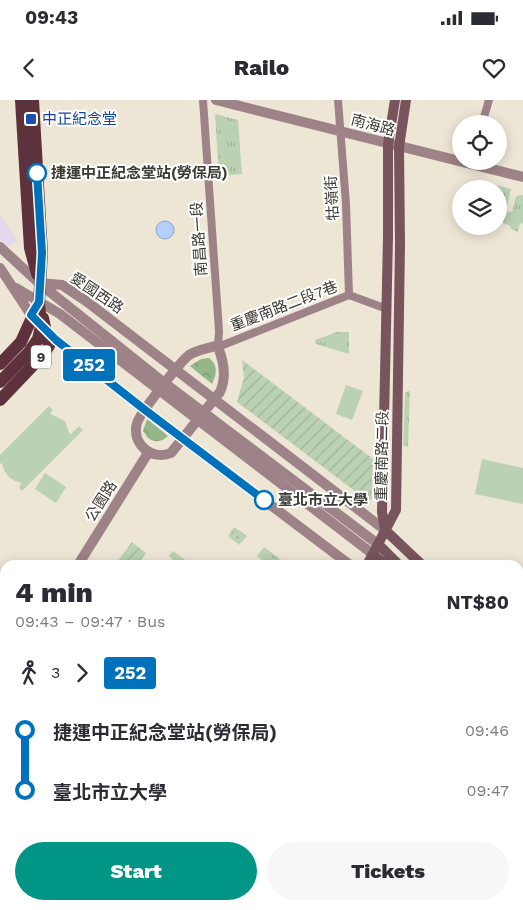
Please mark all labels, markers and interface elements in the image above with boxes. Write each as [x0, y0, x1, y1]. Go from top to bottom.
text: 09:43 [25, 6, 78, 29]
icon: back [15, 54, 43, 82]
icon: heart [480, 54, 508, 82]
text: Railo [234, 55, 289, 80]
place label: 中正紀念堂 [42, 110, 117, 128]
street label: 南海路 [349, 110, 397, 140]
marker: 中正紀念堂 [24, 112, 38, 126]
map controls [452, 115, 507, 235]
button: locate [452, 115, 507, 170]
marker: 捷運中正紀念堂站(勞保局) [27, 163, 47, 183]
place label: 捷運中正紀念堂站(勞保局) [51, 164, 228, 182]
street label: 牯嶺街 [322, 175, 342, 221]
button: layers [452, 180, 507, 235]
street label: 南昌路一段 [187, 201, 211, 277]
street label: 愛國西路 [67, 269, 127, 317]
street label: 重慶南路二段7巷 [228, 277, 340, 335]
road number: 9 [31, 346, 51, 368]
line badge: 252 [60, 349, 118, 381]
text: 252 [73, 354, 105, 375]
street label: 重慶南路二段 [372, 411, 392, 501]
street label: 公園路 [81, 477, 121, 525]
marker: 臺北市立大學 [254, 490, 274, 510]
place label: 臺北市立大學 [278, 491, 368, 509]
text: 4 min [15, 576, 93, 609]
text: NT$80 [446, 591, 509, 614]
text: 09:43 – 09:47 · Bus [15, 612, 166, 631]
icon: walk [15, 659, 43, 687]
icon: forward [68, 659, 96, 687]
text: 252 [114, 662, 146, 683]
text: 3 [51, 663, 60, 682]
text: 捷運中正紀念堂站(勞保局) [53, 721, 277, 744]
text: 09:46 [465, 721, 509, 740]
text: 臺北市立大學 [53, 781, 167, 804]
text: 09:47 [466, 781, 509, 800]
button: Start [15, 842, 257, 900]
button: Tickets [267, 842, 509, 900]

